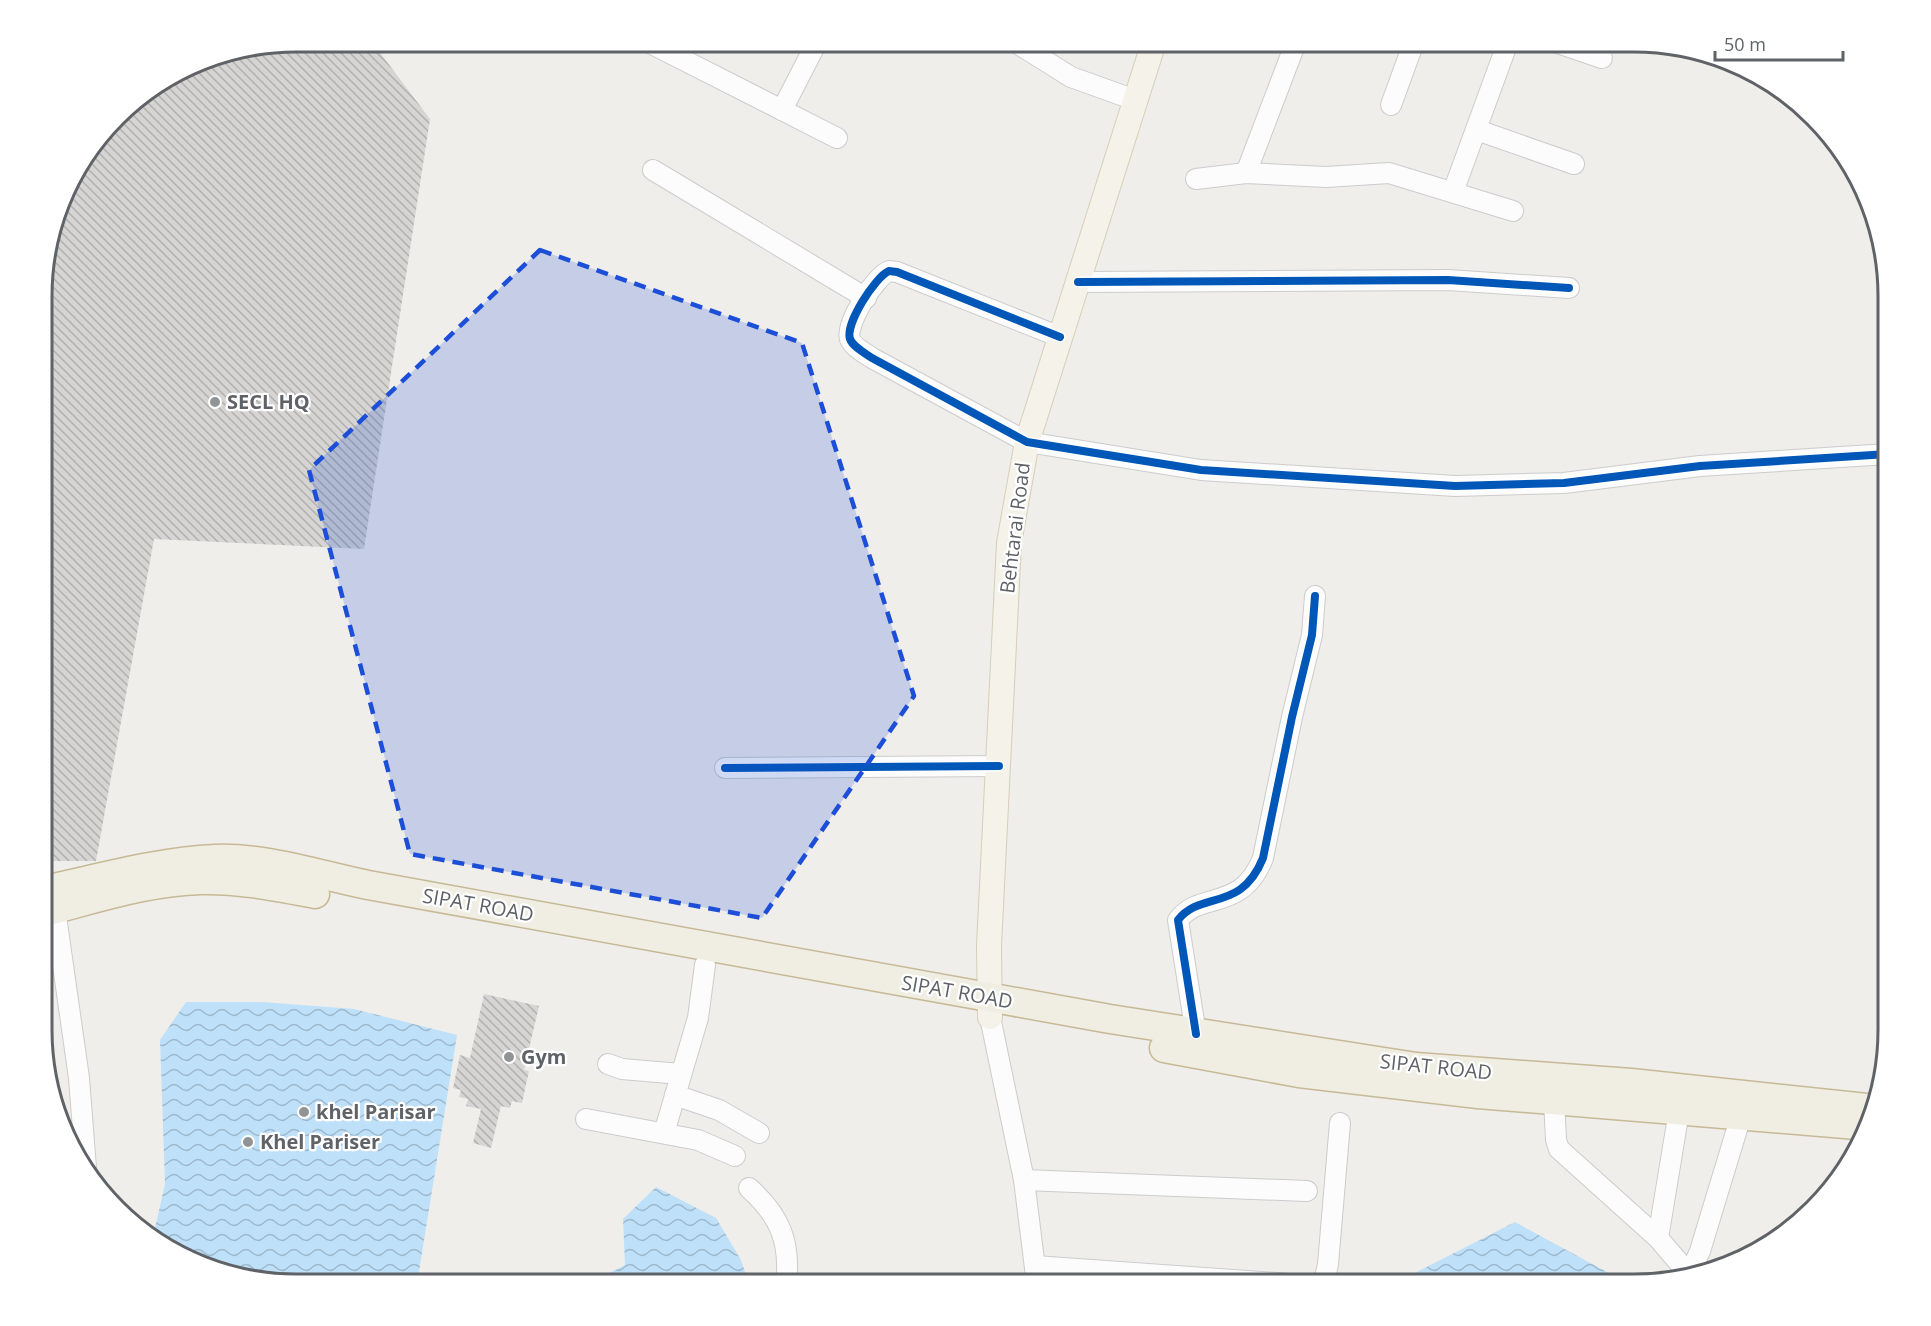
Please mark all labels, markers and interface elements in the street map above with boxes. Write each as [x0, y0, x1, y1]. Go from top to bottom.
scale bar [1715, 24, 1842, 62]
text: 50 m [1724, 32, 1766, 56]
place label: SECL HQ [227, 388, 310, 415]
marker: SECL HQ [208, 395, 222, 409]
street label: Behtarai Road [993, 461, 1036, 595]
street label: SIPAT ROAD [420, 881, 536, 928]
street label: SIPAT ROAD [899, 968, 1015, 1015]
place label: Gym [521, 1043, 567, 1070]
street label: SIPAT ROAD [1379, 1047, 1493, 1086]
marker: Gym [502, 1050, 516, 1064]
place label: khel Parisar [316, 1098, 436, 1125]
marker: khel Parisar [297, 1105, 311, 1119]
place label: Khel Pariser [260, 1128, 380, 1155]
marker: Khel Pariser [241, 1135, 255, 1149]

